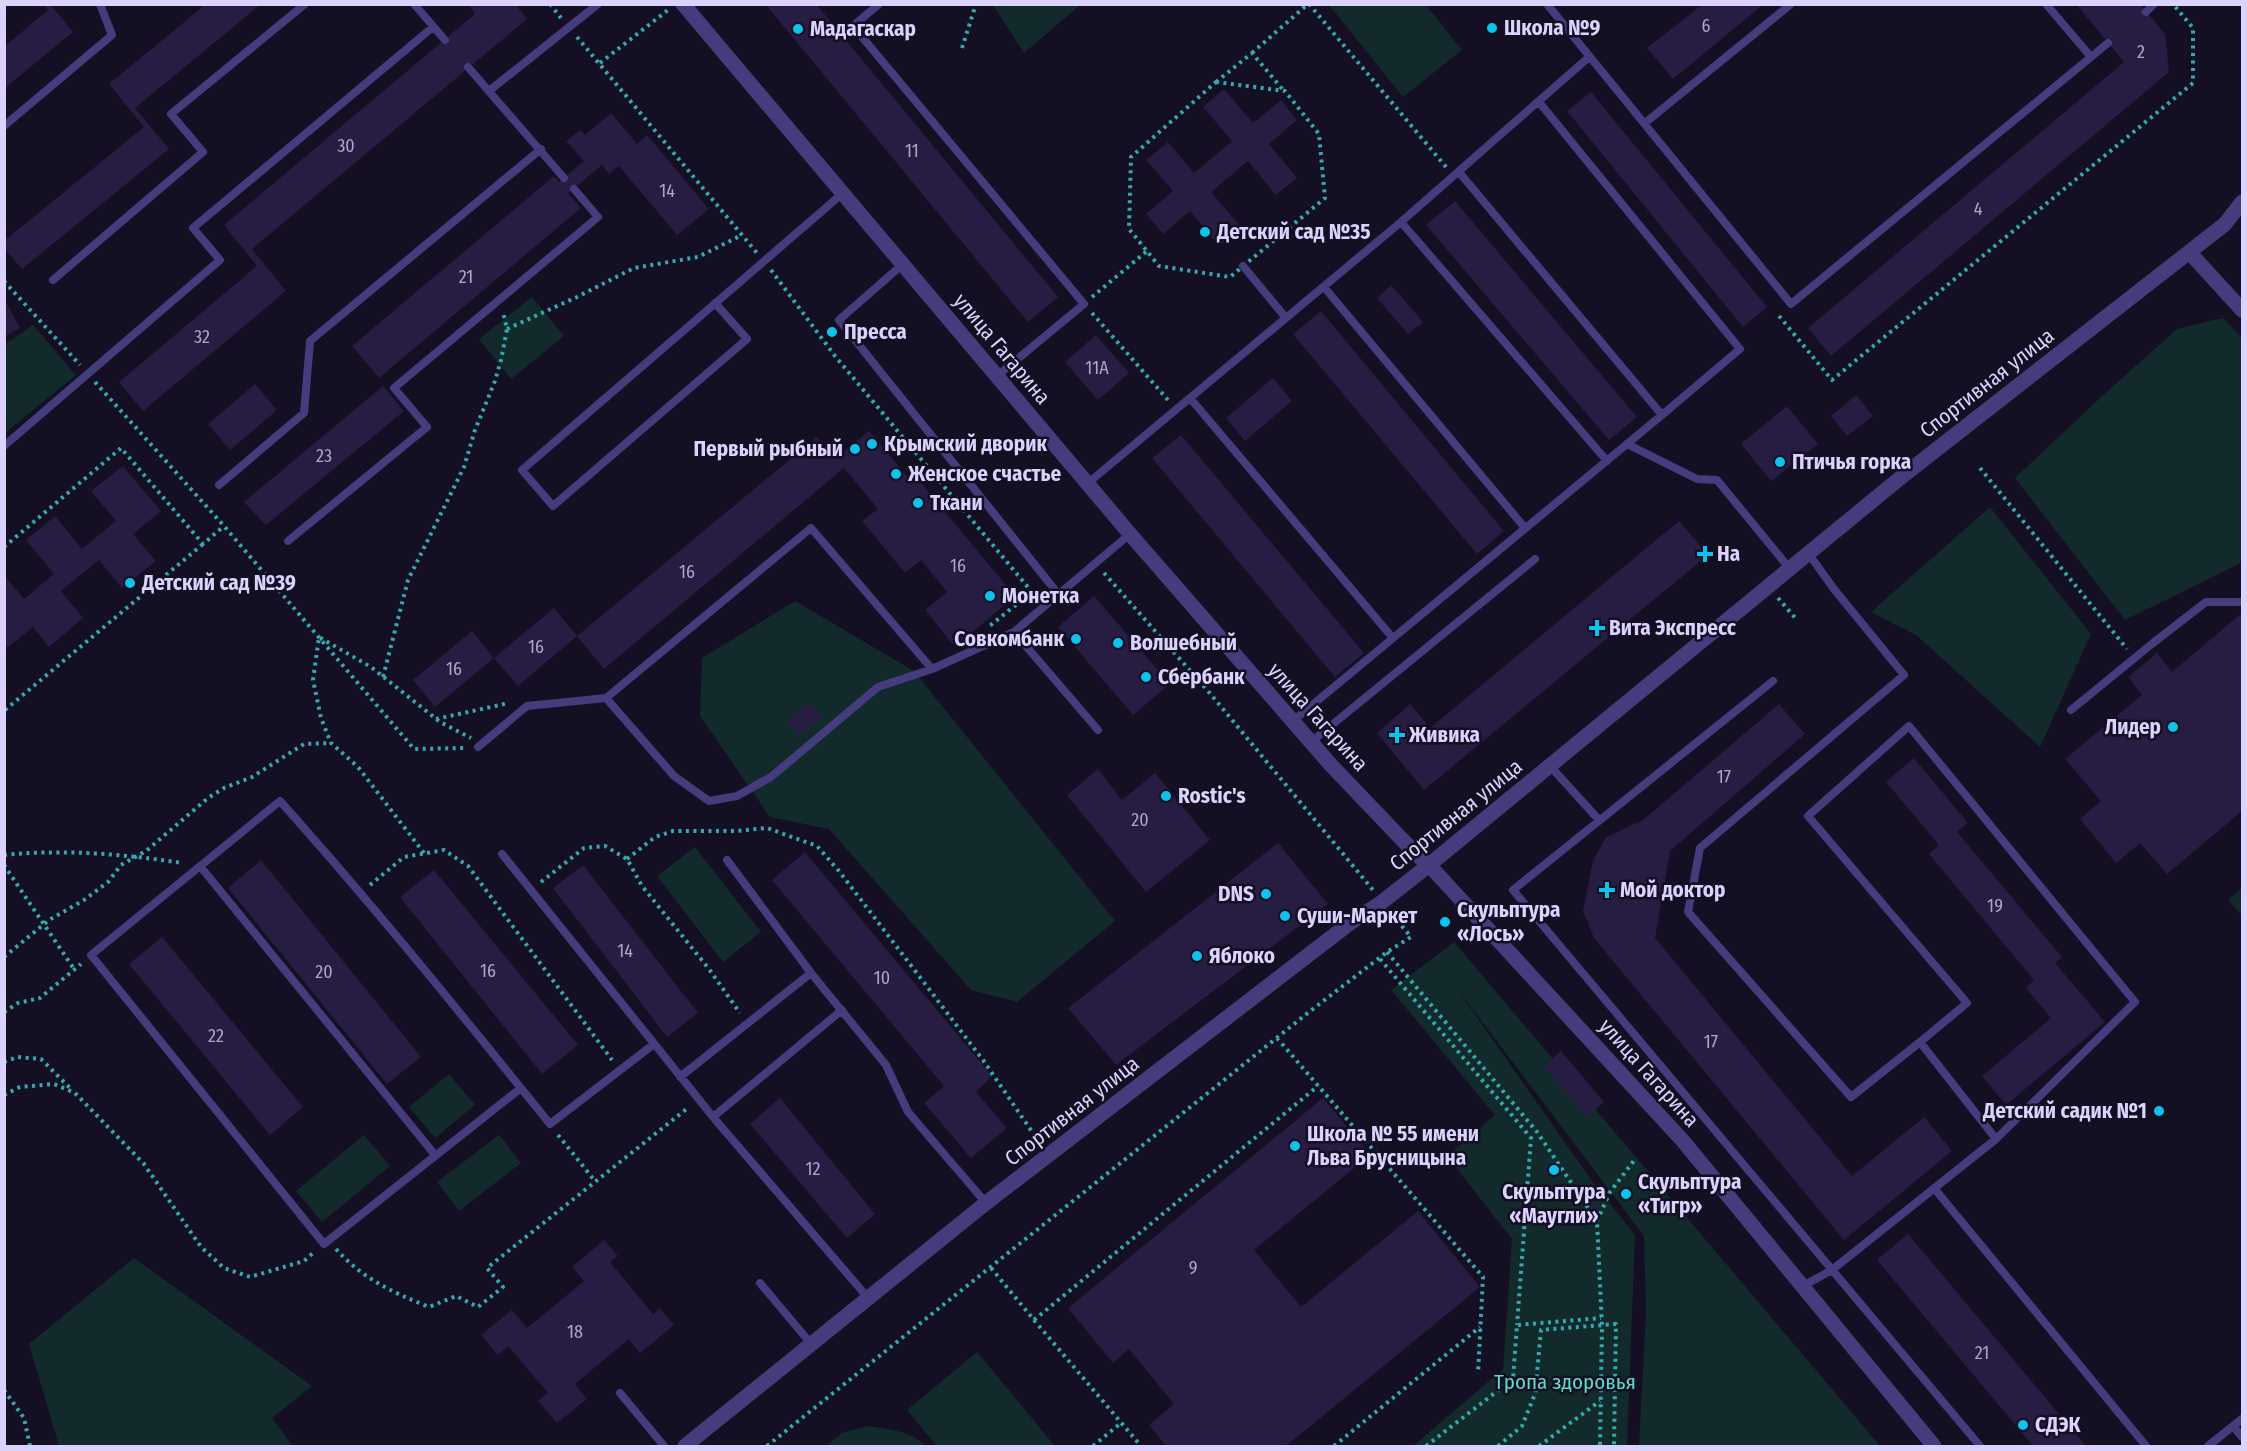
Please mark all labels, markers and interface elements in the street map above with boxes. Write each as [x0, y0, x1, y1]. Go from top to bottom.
place label: Школа №9 [1504, 15, 1601, 41]
house number: 6 [1702, 15, 1711, 37]
place label: Мадагаскар [810, 16, 916, 42]
marker: Школа №9 [1485, 21, 1499, 35]
marker: Мадагаскар [791, 22, 805, 36]
house number: 2 [2137, 41, 2145, 63]
house number: 30 [337, 135, 355, 157]
house number: 11 [905, 140, 919, 162]
house number: 14 [659, 180, 675, 202]
house number: 4 [1974, 198, 1983, 220]
place label: Детский сад №35 [1216, 219, 1371, 245]
marker: Детский сад №35 [1198, 225, 1212, 239]
house number: 21 [459, 266, 473, 288]
street label: улица Гагарина [948, 288, 1056, 410]
place label: Пресса [844, 319, 907, 345]
street label: Спортивная улица [1915, 323, 2059, 443]
marker: Пресса [825, 325, 839, 339]
house number: 32 [194, 326, 210, 348]
house number: 11А [1085, 357, 1109, 379]
place label: Крымский дворик [884, 431, 1047, 457]
place label: Первый рыбный [693, 436, 843, 462]
marker: Крымский дворик [865, 437, 879, 451]
marker: Первый рыбный [848, 442, 862, 456]
house number: 23 [316, 445, 332, 467]
place label: Птичья горка [1792, 449, 1911, 475]
marker: Птичья горка [1773, 455, 1787, 469]
place label: Женское счастье [907, 461, 1062, 487]
marker: Женское счастье [889, 467, 903, 481]
place label: Ткани [930, 490, 983, 516]
marker: Ткани [911, 496, 925, 510]
place label: На [1717, 541, 1740, 567]
marker: На [1698, 547, 1712, 561]
house number: 16 [950, 555, 966, 577]
house number: 16 [679, 561, 695, 583]
place label: Детский сад №39 [141, 570, 296, 596]
marker: Детский сад №39 [123, 576, 137, 590]
place label: Монетка [1002, 583, 1079, 609]
marker: Монетка [983, 589, 997, 603]
place label: Вита Экспресс [1609, 615, 1737, 641]
marker: Вита Экспресс [1590, 621, 1604, 635]
place label: Совкомбанк [954, 626, 1064, 652]
place label: Волшебный [1130, 630, 1237, 656]
marker: Совкомбанк [1069, 632, 1083, 646]
house number: 16 [528, 636, 544, 658]
marker: Волшебный [1111, 636, 1125, 650]
street label: улица Гагарина [1263, 657, 1373, 777]
house number: 16 [446, 658, 462, 680]
place label: Сбербанк [1158, 664, 1245, 690]
marker: Сбербанк [1139, 670, 1153, 684]
place label: Лидер [2105, 714, 2161, 740]
marker: Лидер [2166, 720, 2180, 734]
place label: Живика [1408, 722, 1480, 748]
marker: Живика [1390, 728, 1404, 742]
street label: Спортивная улица [1384, 754, 1528, 876]
house number: 17 [1717, 766, 1731, 788]
place label: Rostic's [1178, 783, 1246, 809]
marker: Rostic's [1159, 789, 1173, 803]
house number: 20 [1131, 809, 1149, 831]
place label: Мой доктор [1620, 877, 1725, 903]
place label: DNS [1218, 881, 1254, 907]
marker: Мой доктор [1598, 881, 1616, 899]
marker: DNS [1259, 887, 1273, 901]
house number: 19 [1987, 895, 2003, 917]
place label: Скульптура «Лось» [1457, 897, 1560, 947]
place label: Суши-Маркет [1297, 903, 1418, 929]
marker: Суши-Маркет [1278, 909, 1292, 923]
marker: Скульптура «Лось» [1438, 915, 1452, 929]
house number: 14 [617, 940, 633, 962]
place label: Яблоко [1209, 943, 1275, 969]
marker: Яблоко [1190, 949, 1204, 963]
house number: 16 [480, 960, 496, 982]
house number: 20 [315, 961, 333, 983]
house number: 10 [874, 967, 890, 989]
street label: улица Гагарина [1594, 1013, 1704, 1133]
house number: 22 [208, 1025, 224, 1047]
house number: 17 [1704, 1031, 1718, 1053]
street label: Спортивная улица [1000, 1051, 1144, 1171]
place label: Детский садик №1 [1982, 1098, 2147, 1124]
marker: Детский садик №1 [2152, 1104, 2166, 1118]
place label: Школа № 55 имени Льва Брусницына [1307, 1121, 1479, 1171]
marker: Школа № 55 имени Льва Брусницына [1288, 1139, 1302, 1153]
house number: 12 [806, 1158, 821, 1180]
marker: Скульптура «Маугли» [1547, 1163, 1561, 1177]
place label: Скульптура «Тигр» [1638, 1169, 1741, 1219]
place label: Скульптура «Маугли» [1502, 1179, 1606, 1229]
marker: Скульптура «Тигр» [1619, 1187, 1633, 1201]
house number: 9 [1189, 1257, 1197, 1279]
house number: 18 [567, 1321, 583, 1343]
house number: 21 [1975, 1342, 1989, 1364]
park label: Тропа здоровья [1494, 1369, 1636, 1395]
place label: СДЭК [2035, 1412, 2082, 1438]
marker: СДЭК [2016, 1418, 2030, 1432]

